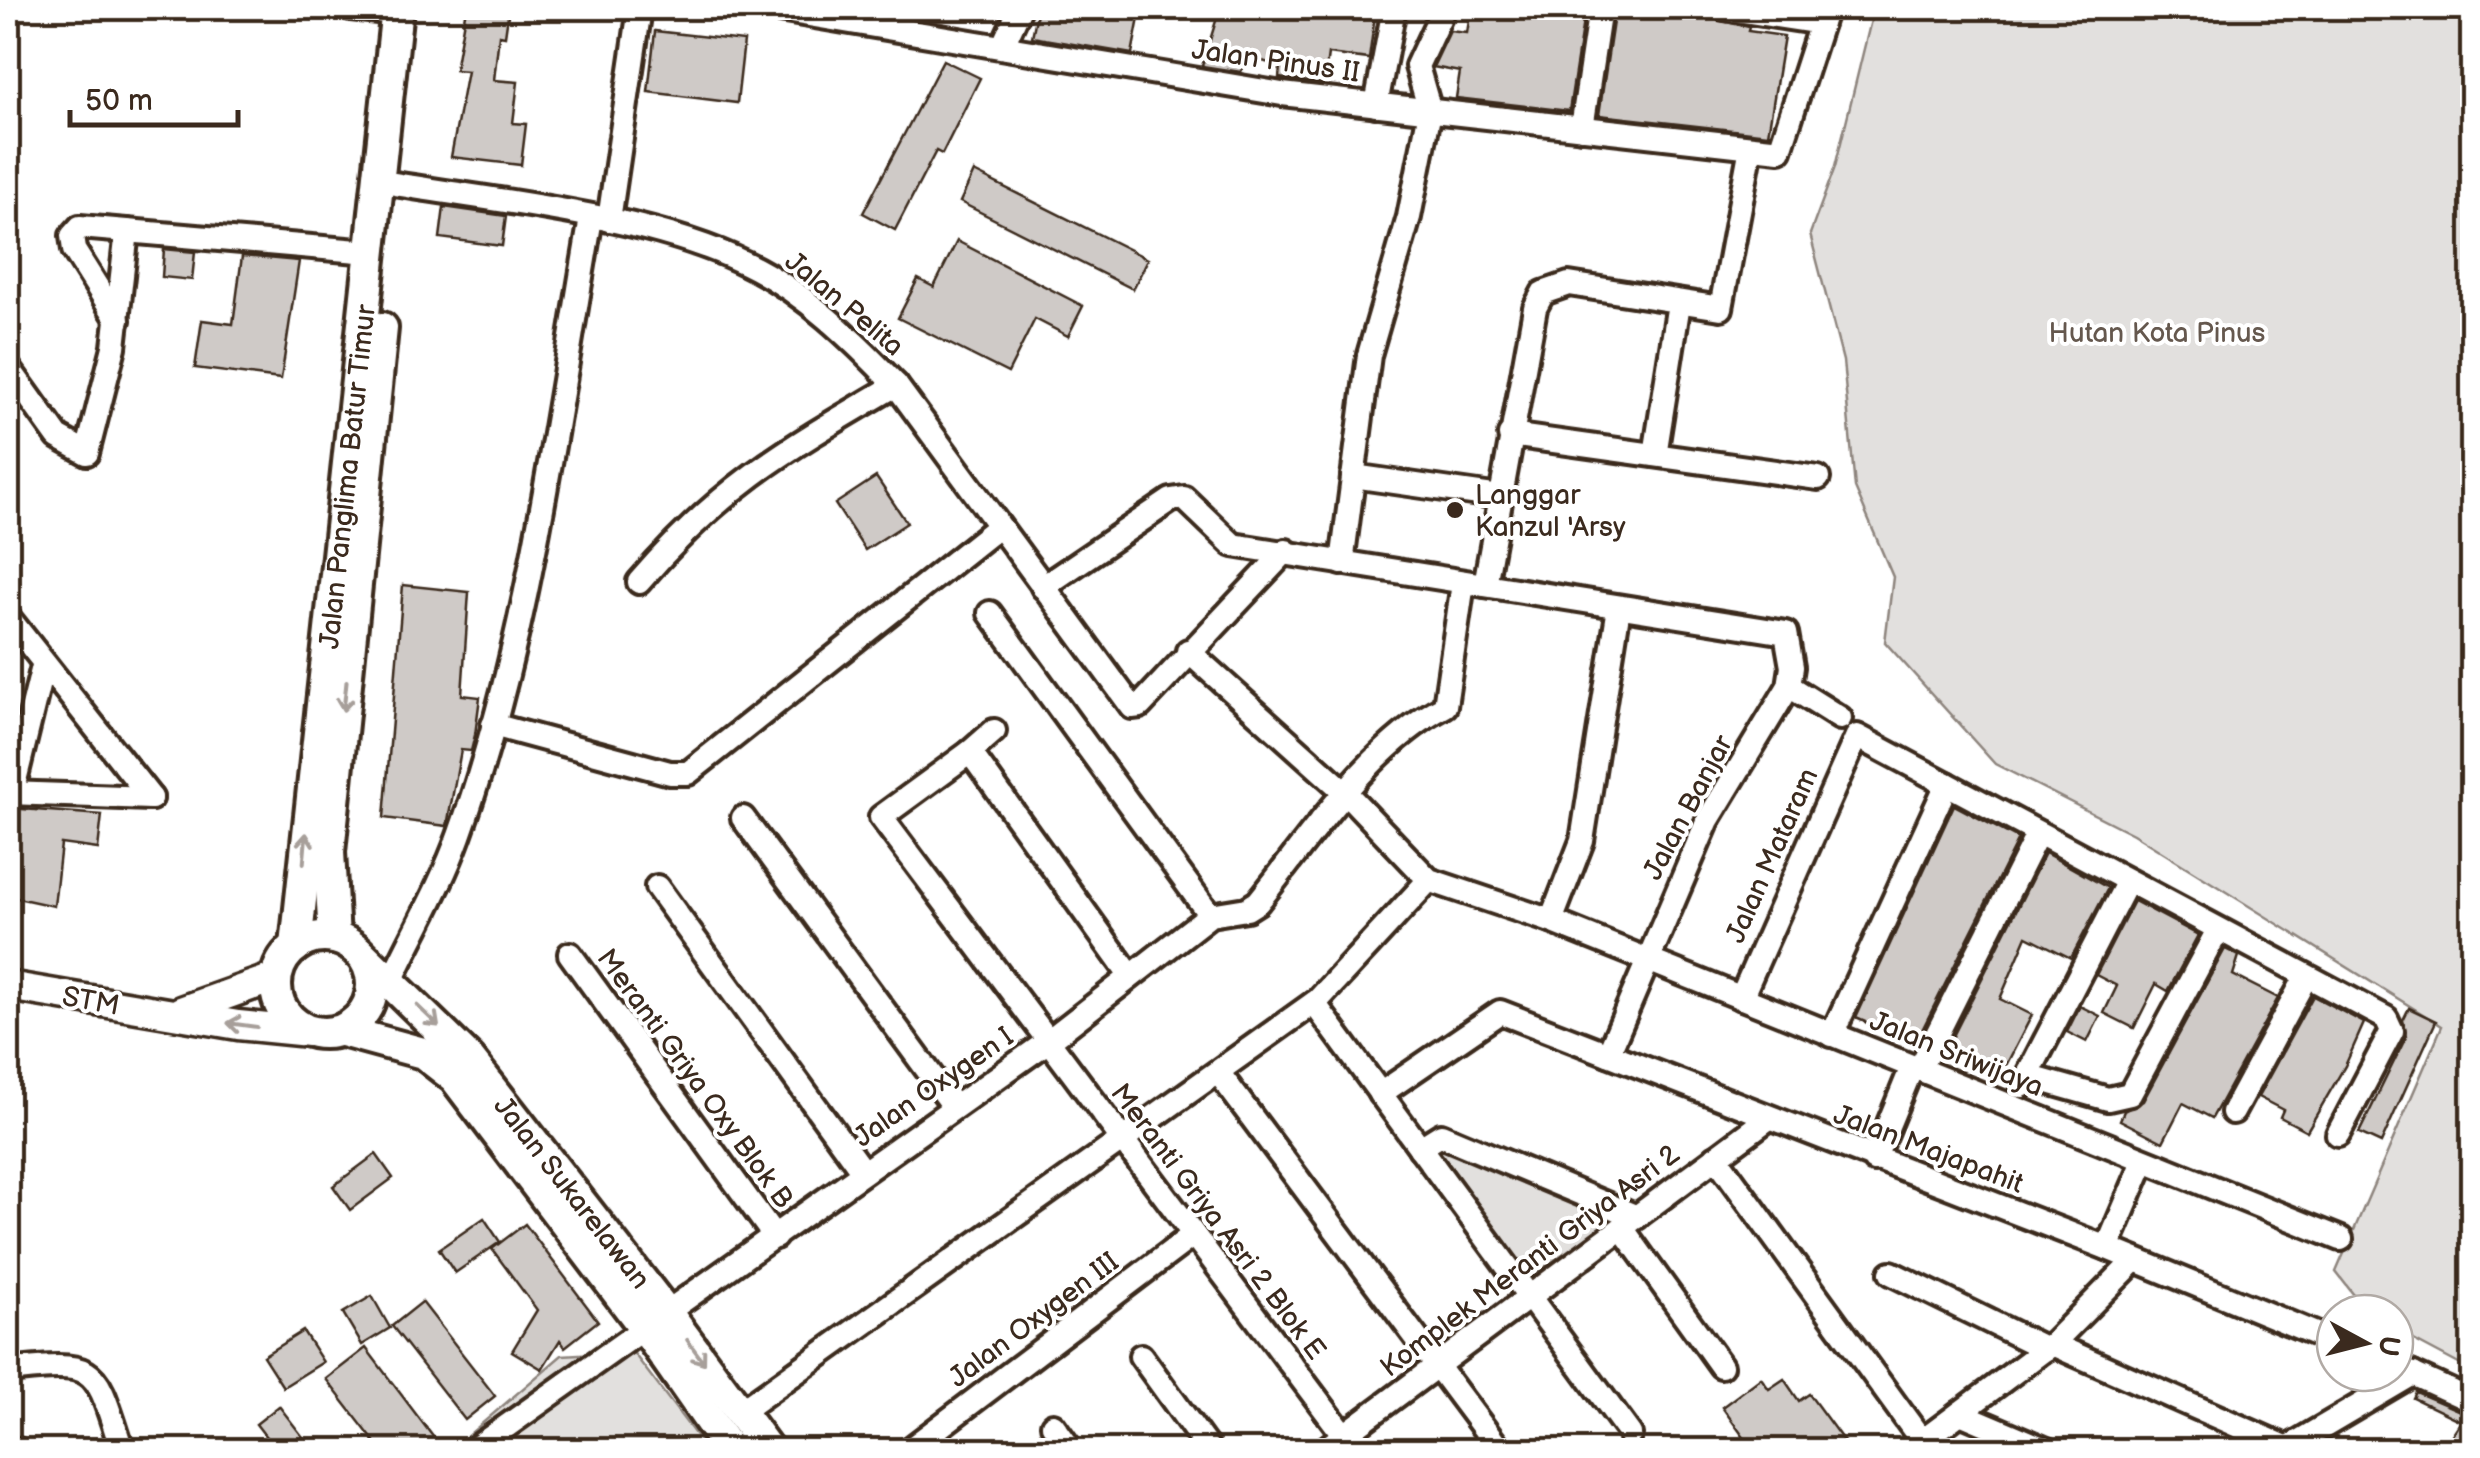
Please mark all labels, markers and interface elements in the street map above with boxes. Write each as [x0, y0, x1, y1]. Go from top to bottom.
street label: Jalan Pinus II [1190, 33, 1362, 90]
scale bar [70, 65, 238, 127]
text: 50 m [85, 83, 153, 119]
street label: Jalan Pelita [778, 245, 910, 363]
street label: Jalan Panglima Batur Timur [313, 302, 383, 651]
park label: Hutan Kota Pinus [2049, 317, 2266, 350]
place label: Langgar Kanzul 'Arsy [1475, 479, 1626, 544]
marker: Langgar Kanzul 'Arsy [1444, 499, 1466, 521]
one-way arrow [336, 680, 355, 712]
street label: Jalan Banjar [1637, 729, 1741, 885]
street label: Jalan Mataram [1719, 763, 1826, 948]
one-way arrow [295, 833, 314, 865]
street label: Meranti Griya Oxy Blok B [590, 943, 800, 1215]
street label: STM [60, 980, 122, 1023]
one-way arrow [416, 1004, 440, 1028]
street label: Jalan Sriwijaya [1865, 1005, 2048, 1104]
one-way arrow [226, 1015, 258, 1033]
street label: Jalan Oxygen I [848, 1020, 1020, 1154]
street label: Meranti Griya Asri 2 Blok E [1103, 1078, 1332, 1366]
street label: Jalan Sukarelawan [486, 1090, 657, 1296]
street label: Jalan Majapahit [1829, 1098, 2028, 1201]
street label: Komplek Meranti Griya Asri 2 [1374, 1138, 1686, 1384]
street label: Jalan Oxygen III [943, 1246, 1125, 1395]
north arrow [2315, 1293, 2415, 1393]
text: U [2371, 1334, 2406, 1358]
one-way arrow [685, 1338, 706, 1365]

